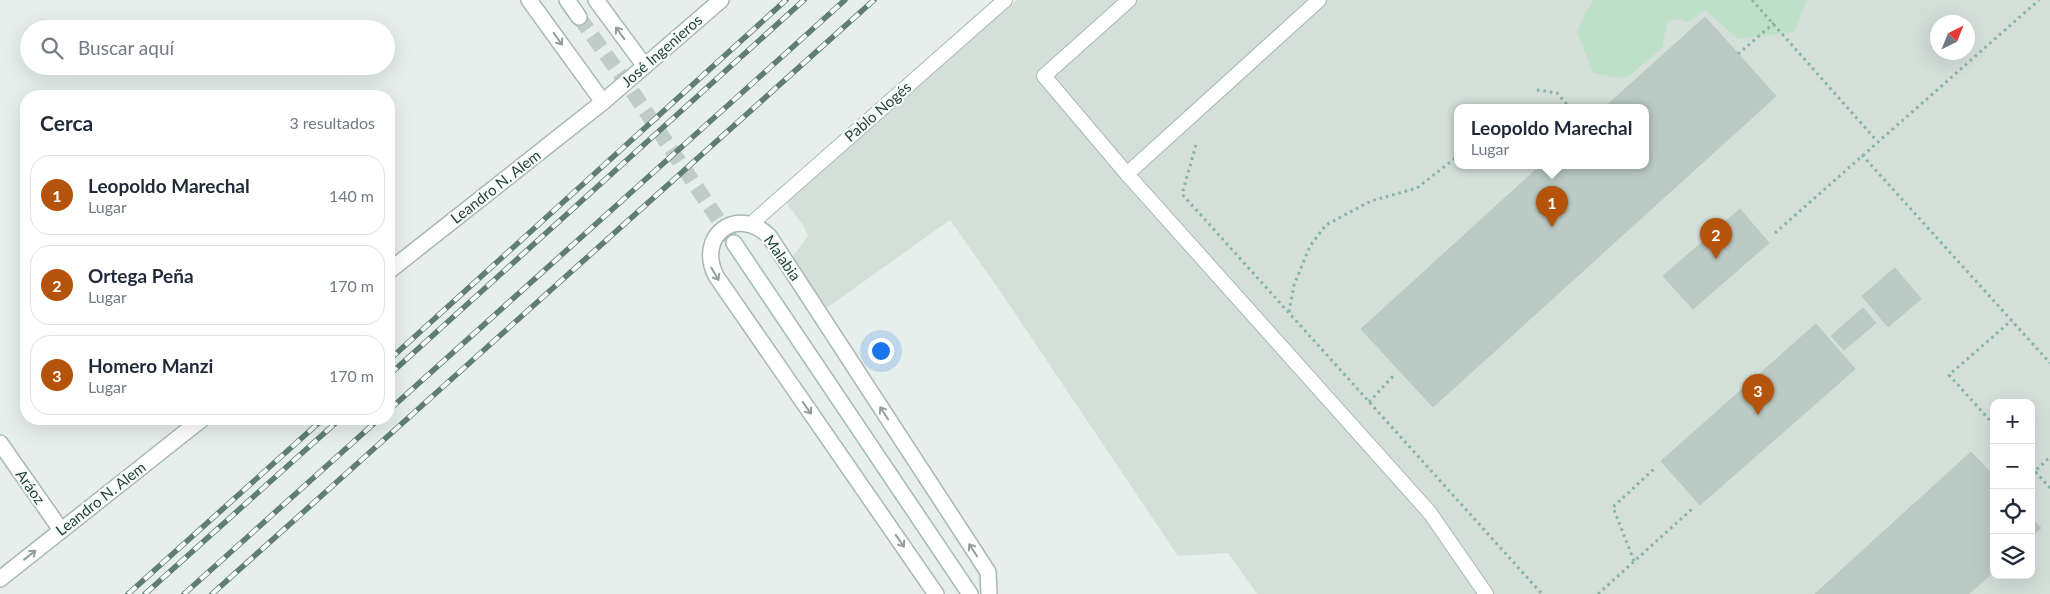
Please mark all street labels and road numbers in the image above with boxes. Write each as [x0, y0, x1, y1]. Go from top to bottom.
street label: José Ingenieros [617, 10, 705, 90]
street label: Pablo Nogés [840, 77, 914, 145]
street label: Leandro N. Alem [447, 146, 544, 227]
street label: Malabia [761, 231, 805, 284]
street label: Leandro N. Alem [52, 458, 149, 539]
street label: Aráoz [13, 466, 49, 507]

